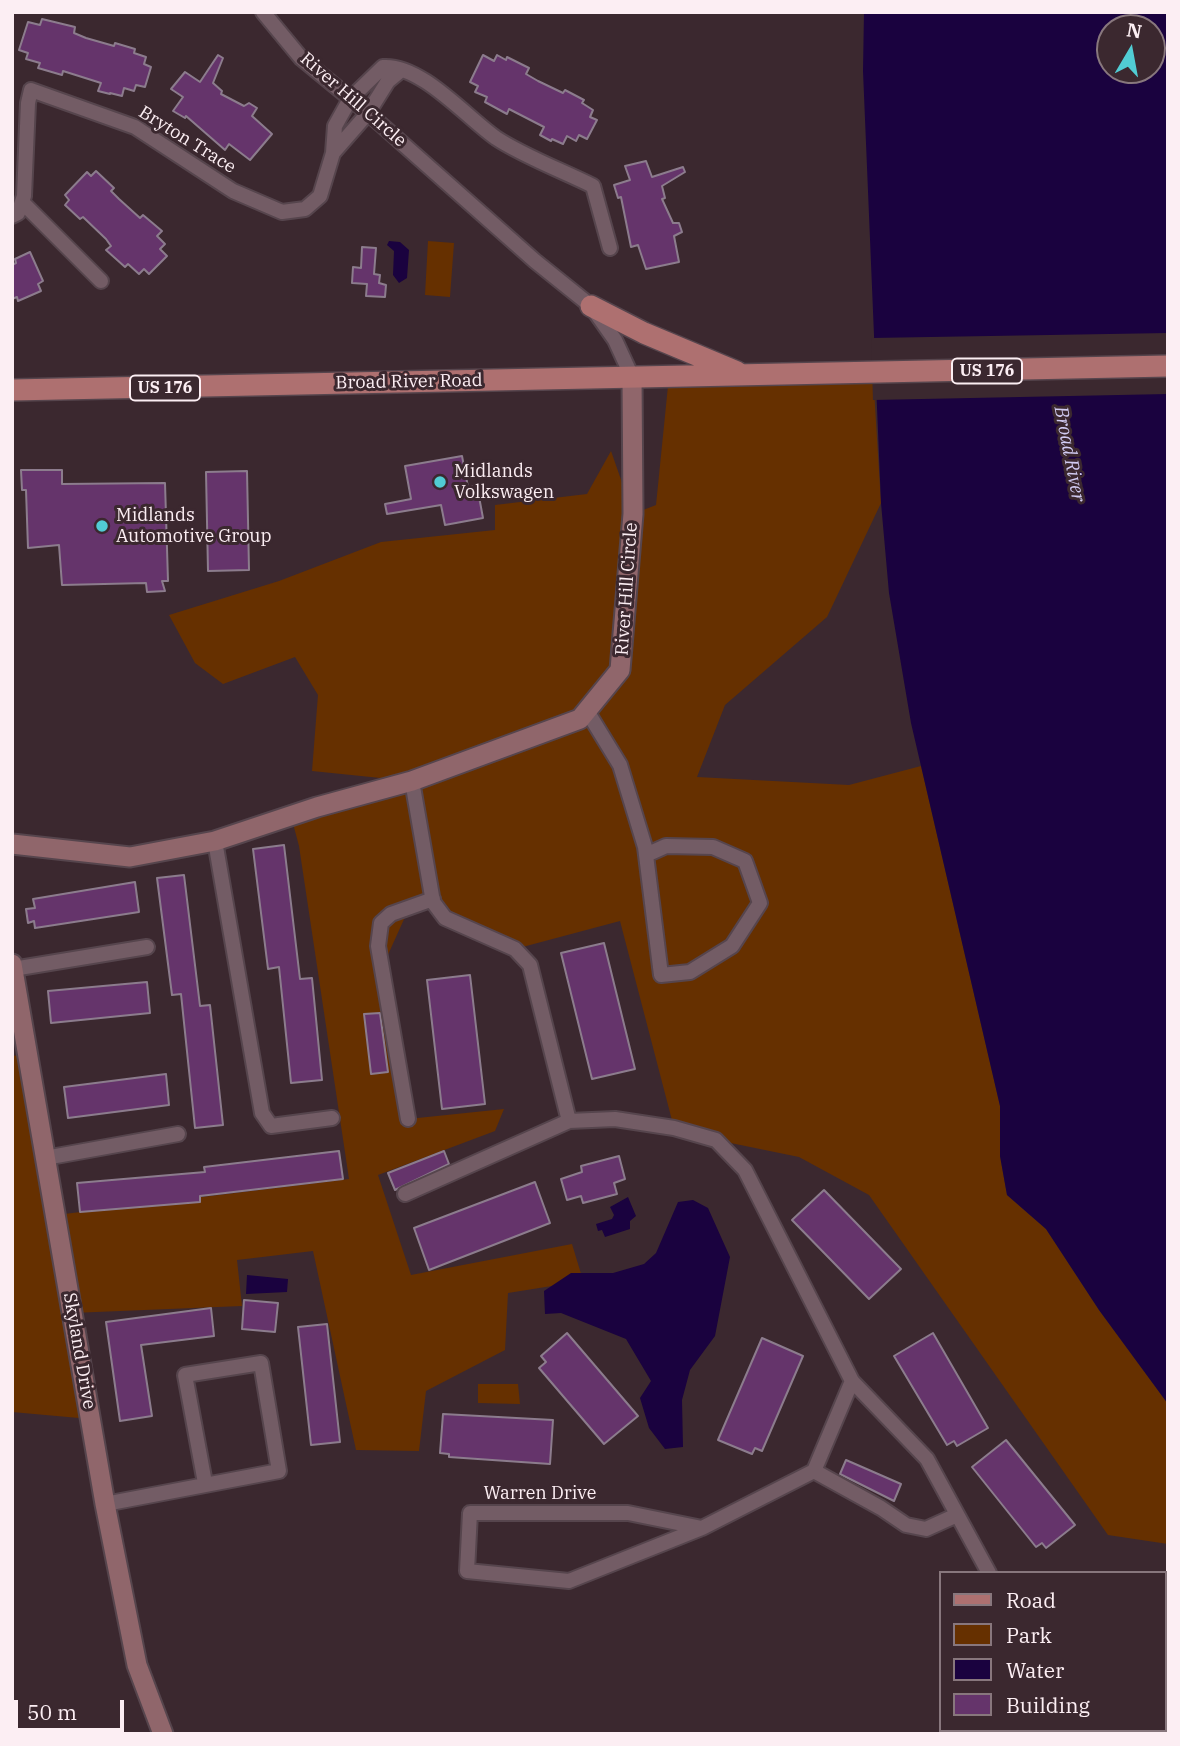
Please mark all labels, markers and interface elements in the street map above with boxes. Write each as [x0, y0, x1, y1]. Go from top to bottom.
north arrow [1096, 14, 1166, 84]
text: N [1125, 17, 1144, 43]
street label: River Hill Circle [296, 48, 410, 152]
street label: Bryton Trace [134, 102, 240, 178]
road number: US 176 [952, 358, 1022, 384]
street label: Broad River Road [335, 370, 483, 394]
road number: US 176 [130, 376, 200, 400]
water label: Broad River [1049, 404, 1089, 504]
place label: Midlands Volkswagen [454, 461, 554, 504]
marker: Midlands Volkswagen [432, 474, 448, 490]
place label: Midlands Automotive Group [116, 505, 272, 548]
marker: Midlands Automotive Group [94, 518, 110, 534]
street label: River Hill Circle [612, 522, 642, 656]
street label: Skyland Drive [58, 1291, 100, 1411]
street label: Warren Drive [484, 1483, 596, 1505]
legend [939, 1571, 1166, 1732]
text: Road [1006, 1586, 1056, 1614]
text: Park [1006, 1621, 1052, 1649]
text: Water [1006, 1656, 1064, 1684]
scale bar [18, 1686, 128, 1730]
text: Building [1006, 1691, 1090, 1719]
text: 50 m [27, 1698, 77, 1726]

